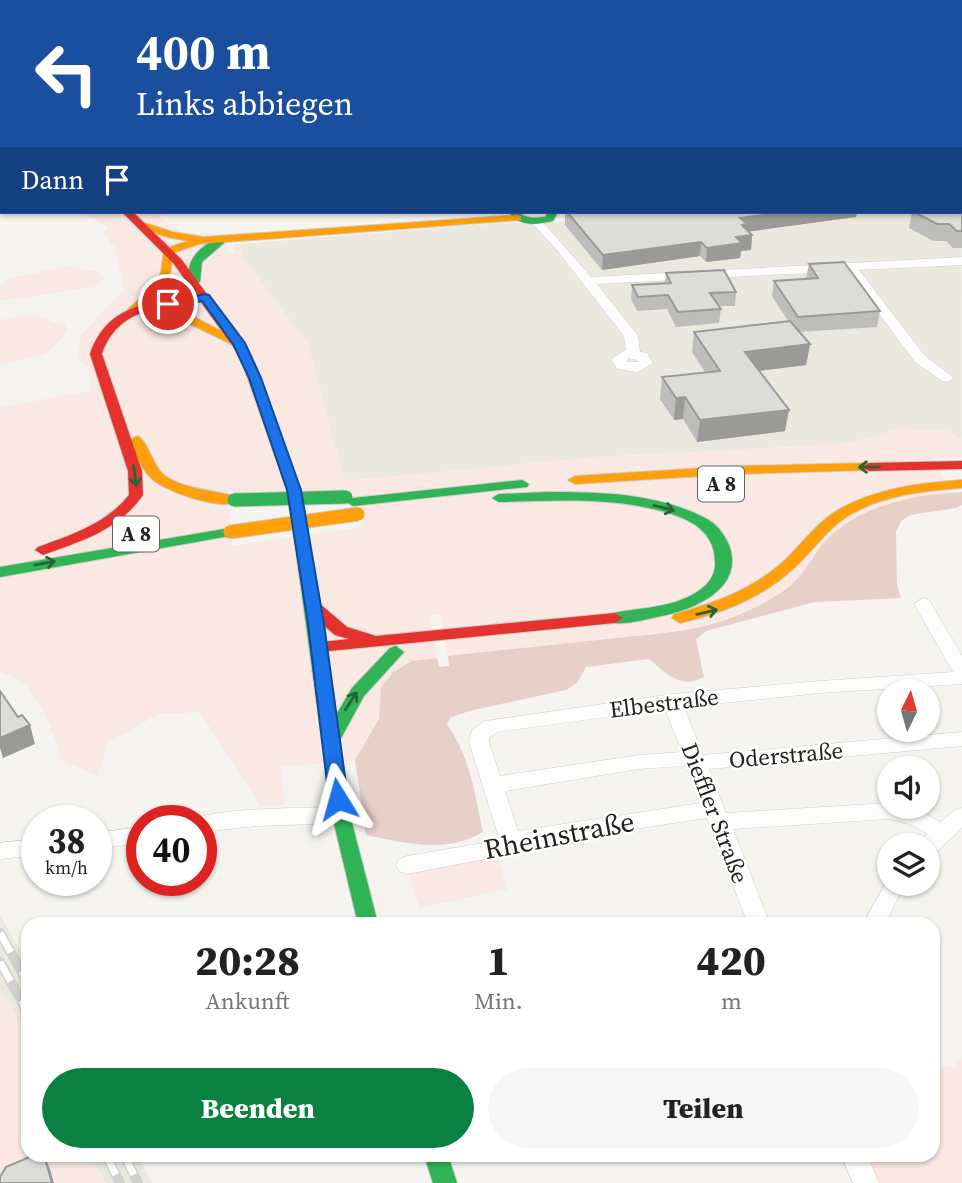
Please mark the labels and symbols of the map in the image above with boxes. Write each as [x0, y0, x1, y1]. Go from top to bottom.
pin [138, 274, 198, 334]
one-way arrow [858, 460, 881, 473]
one-way arrow [128, 464, 141, 487]
road number: A 8 [698, 466, 744, 502]
one-way arrow [652, 501, 675, 515]
road number: A 8 [113, 516, 159, 552]
one-way arrow [33, 556, 56, 570]
one-way arrow [695, 605, 718, 619]
north arrow [877, 679, 940, 742]
street label: Elbestraße [608, 680, 720, 726]
one-way arrow [344, 692, 358, 712]
street label: Oderstraße [728, 734, 844, 776]
street label: Dieffler Straße [674, 738, 756, 888]
position arrow [301, 762, 375, 836]
street label: Rheinstraße [481, 802, 637, 868]
speed limit sign: 40 [126, 805, 217, 896]

